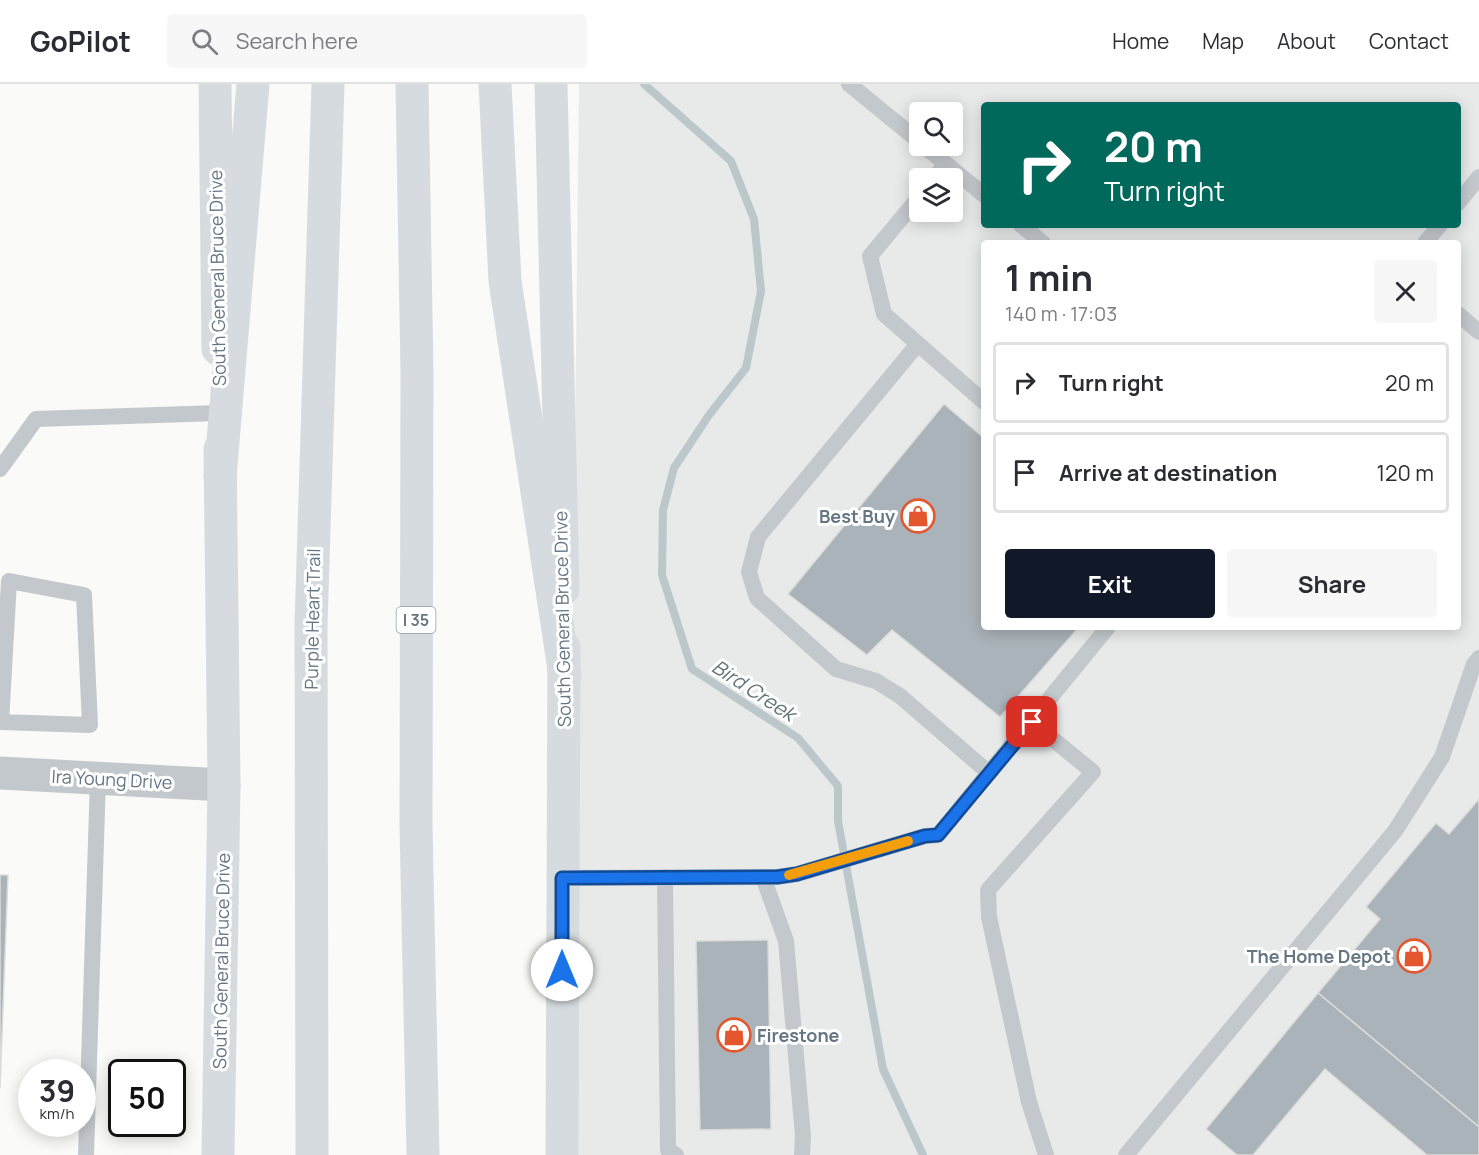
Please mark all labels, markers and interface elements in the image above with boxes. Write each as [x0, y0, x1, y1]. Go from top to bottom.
search box [167, 14, 587, 68]
text: GoPilot [30, 22, 131, 60]
icon: search [188, 25, 221, 58]
text: Search here [236, 26, 358, 56]
text: Home [1112, 27, 1169, 55]
text: Map [1202, 27, 1244, 55]
text: About [1277, 27, 1336, 55]
text: Contact [1369, 27, 1449, 55]
map controls [909, 102, 963, 222]
button: search [909, 102, 963, 156]
text: 20 m [1104, 117, 1203, 175]
icon: right [1005, 126, 1083, 204]
button: layers [909, 168, 963, 222]
street label: South General Bruce Drive [203, 170, 231, 386]
text: Turn right [1104, 172, 1225, 209]
text: 1 min [1005, 253, 1093, 302]
button: close [1374, 260, 1437, 323]
text: 140 m · 17:03 [1005, 300, 1117, 327]
icon: right [1008, 366, 1041, 399]
text: Turn right [1059, 368, 1164, 398]
text: 20 m [1385, 368, 1434, 398]
icon: arrive [1008, 456, 1041, 489]
text: Arrive at destination [1059, 458, 1277, 488]
text: 120 m [1376, 458, 1434, 488]
shop icon: Best Buy [900, 498, 936, 534]
place label: Best Buy [819, 504, 895, 528]
street label: South General Bruce Drive [548, 511, 576, 727]
street label: Purple Heart Trail [299, 548, 325, 690]
button: Exit [1005, 549, 1215, 618]
button: Share [1227, 549, 1437, 618]
road number: I 35 [396, 607, 436, 633]
water label: Bird Creek [707, 653, 804, 729]
pin [1006, 696, 1057, 747]
icon: arrive [1015, 705, 1048, 738]
street label: Ira Young Drive [51, 764, 173, 794]
street label: South General Bruce Drive [207, 853, 235, 1069]
position arrow [530, 938, 594, 1002]
shop icon: The Home Depot [1396, 938, 1432, 974]
place label: The Home Depot [1247, 944, 1391, 968]
shop icon: Firestone [716, 1017, 752, 1053]
place label: Firestone [757, 1023, 840, 1047]
speed limit sign: 50 [108, 1059, 186, 1137]
text: 39 [39, 1070, 75, 1111]
text: km/h [40, 1103, 74, 1124]

